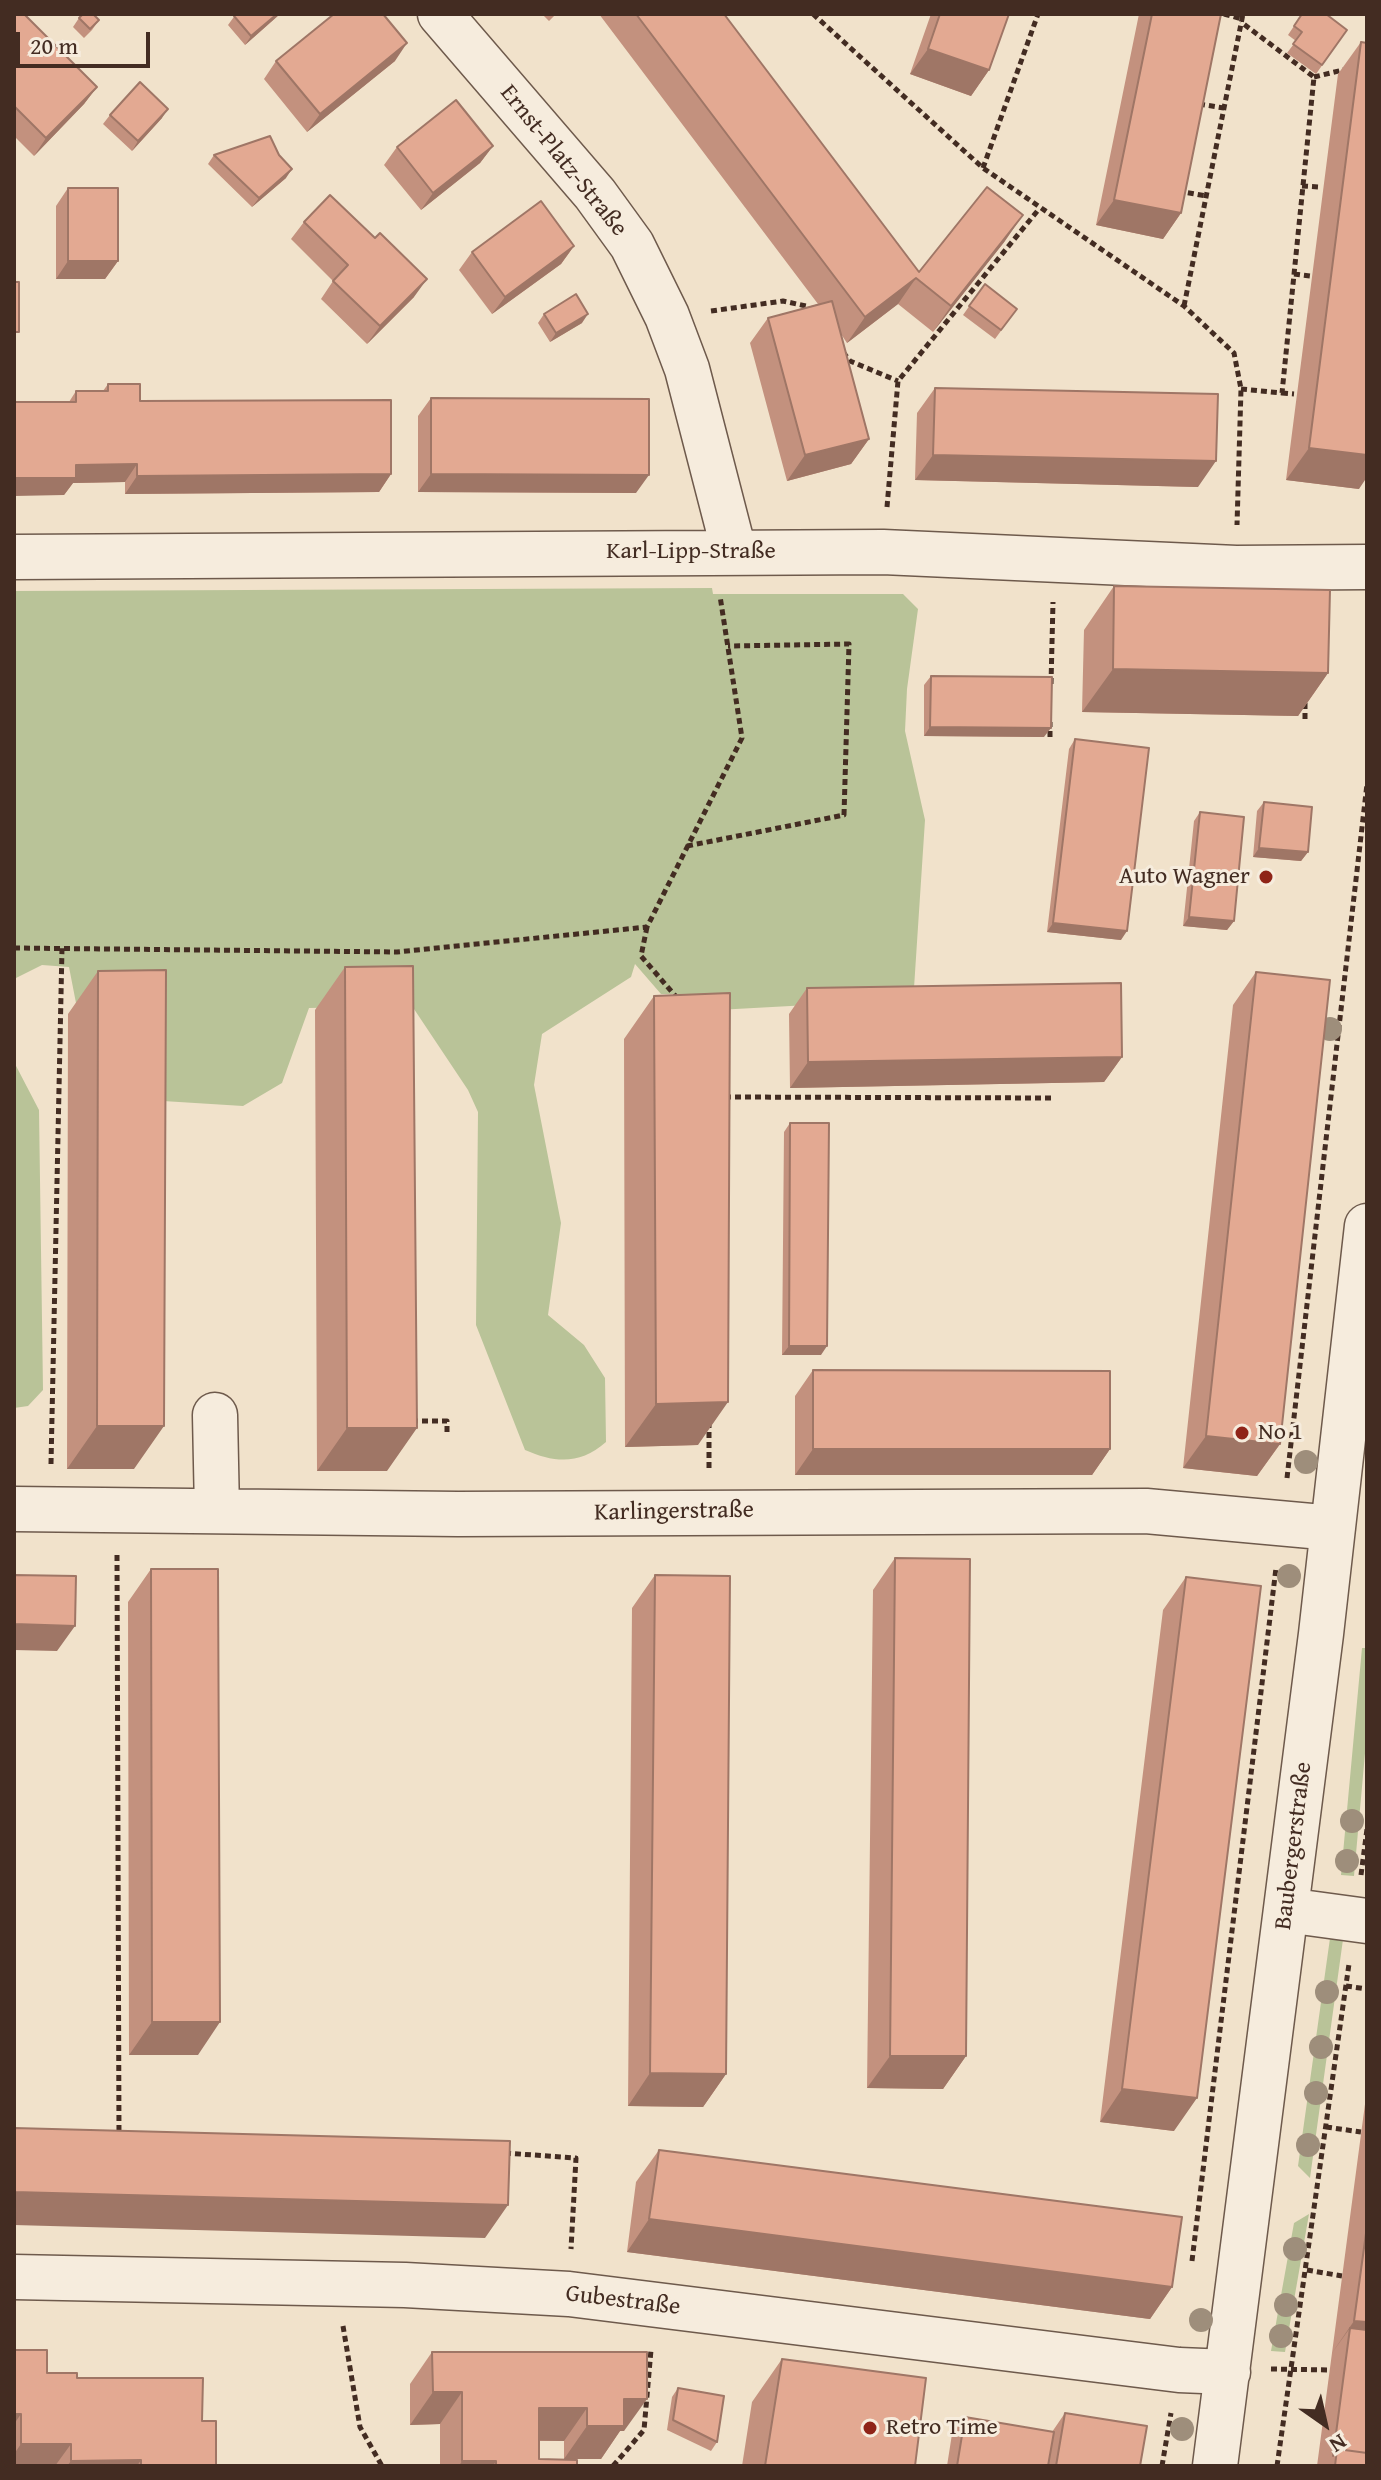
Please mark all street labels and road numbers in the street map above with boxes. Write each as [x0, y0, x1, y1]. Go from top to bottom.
street label: Ernst-Platz-Straße [493, 79, 633, 243]
street label: Karl-Lipp-Straße [606, 538, 776, 566]
street label: Karlingerstraße [594, 1496, 754, 1528]
street label: Baubergerstraße [1269, 1760, 1319, 1932]
street label: Gubestraße [564, 2280, 682, 2322]

